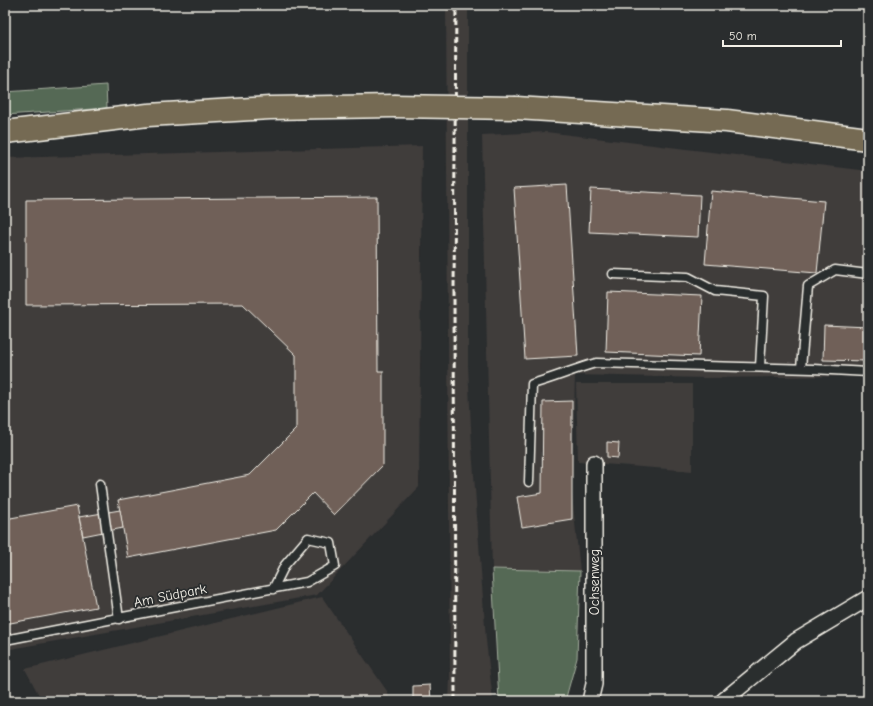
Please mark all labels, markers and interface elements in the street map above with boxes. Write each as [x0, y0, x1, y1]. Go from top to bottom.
scale bar [723, 22, 841, 48]
text: 50 m [729, 29, 757, 43]
street label: Ochsenweg [586, 549, 603, 615]
street label: Am Südpark [132, 580, 208, 611]

